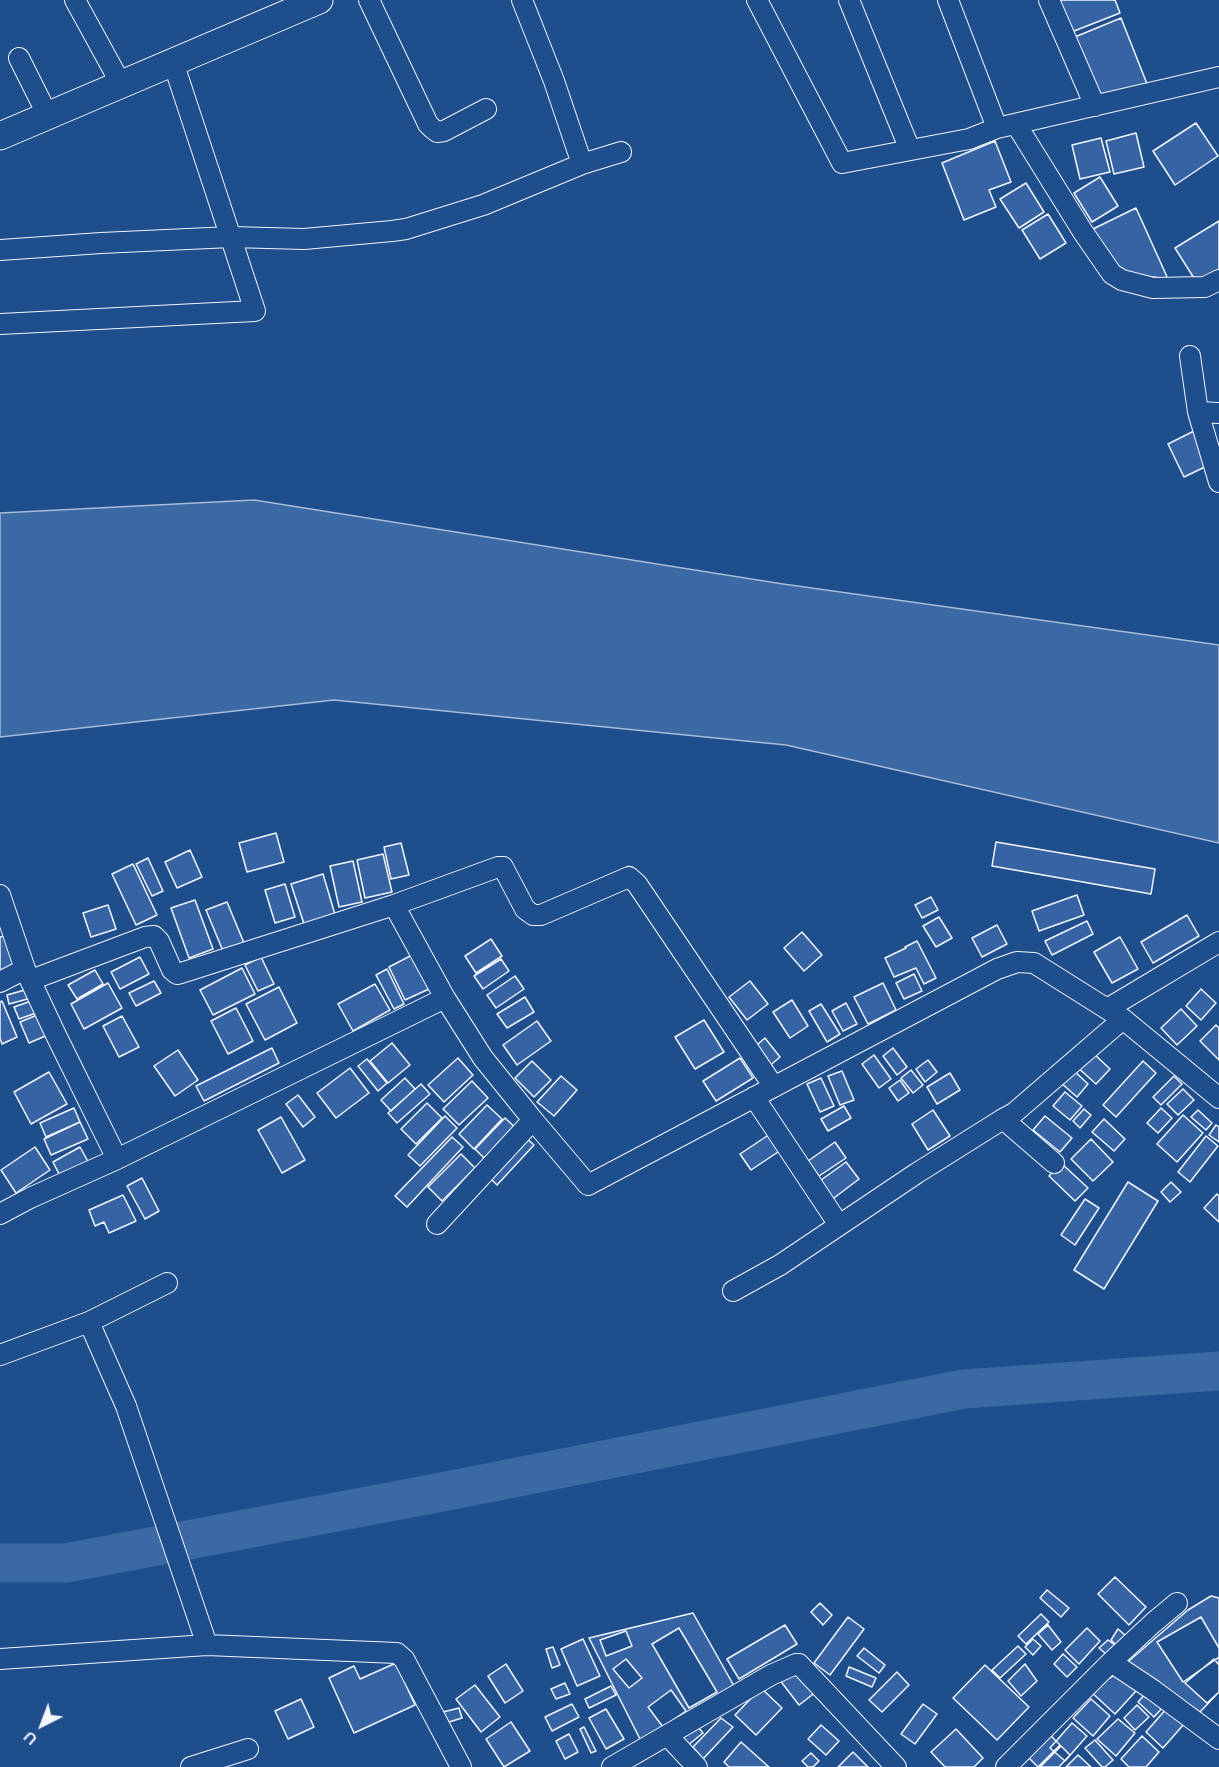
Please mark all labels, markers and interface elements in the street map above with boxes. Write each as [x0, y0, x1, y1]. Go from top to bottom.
north arrow [12, 1695, 72, 1755]
text: U [19, 1727, 41, 1750]

